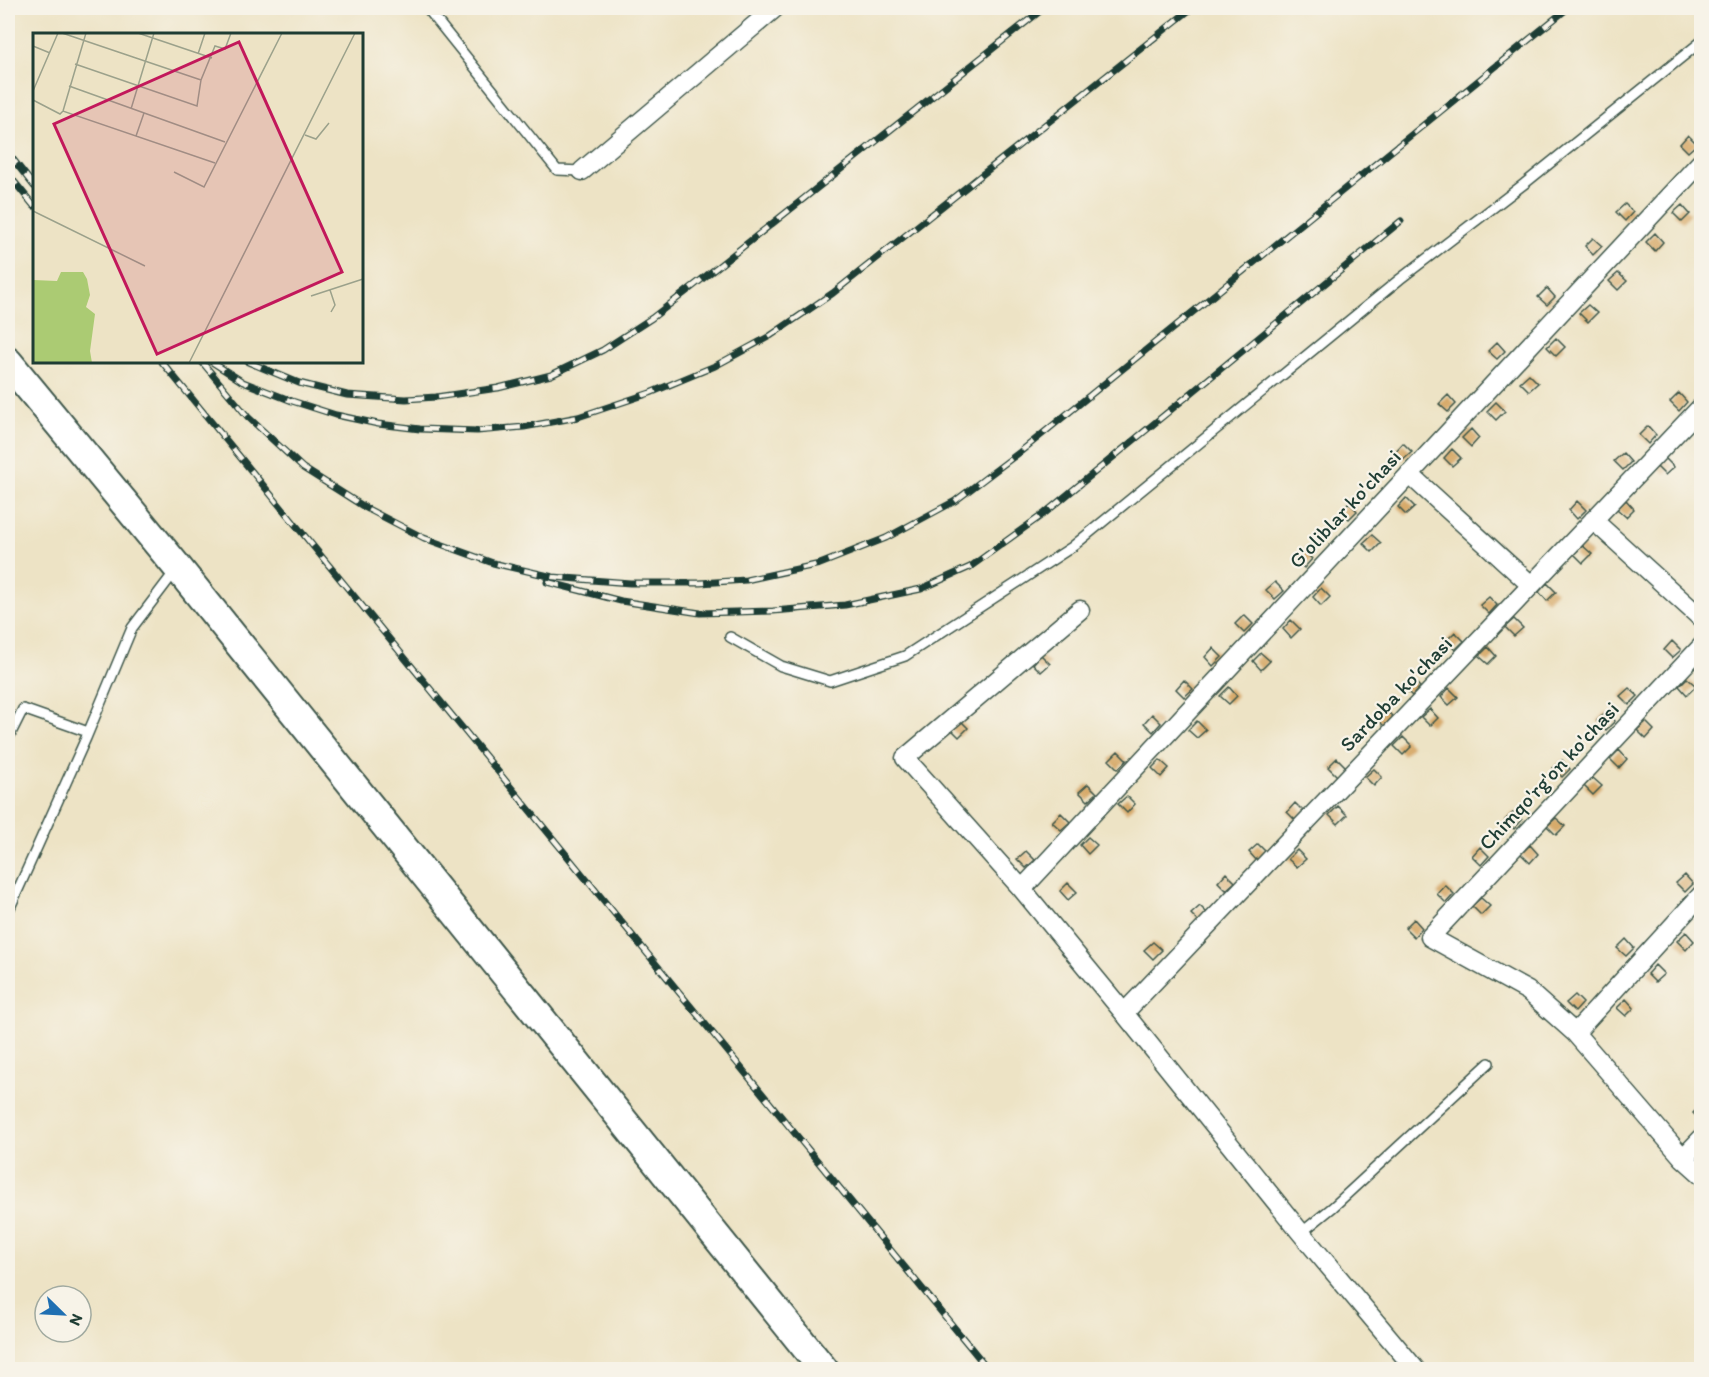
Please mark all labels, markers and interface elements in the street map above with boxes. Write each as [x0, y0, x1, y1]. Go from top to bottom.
inset map [33, 33, 363, 363]
street label: G'oliblar ko'chasi [1283, 444, 1406, 573]
street label: Sardoba ko'chasi [1334, 631, 1457, 757]
street label: Chimqo'rg'on ko'chasi [1473, 696, 1624, 855]
north arrow [33, 1284, 93, 1344]
text: N [65, 1311, 87, 1329]

